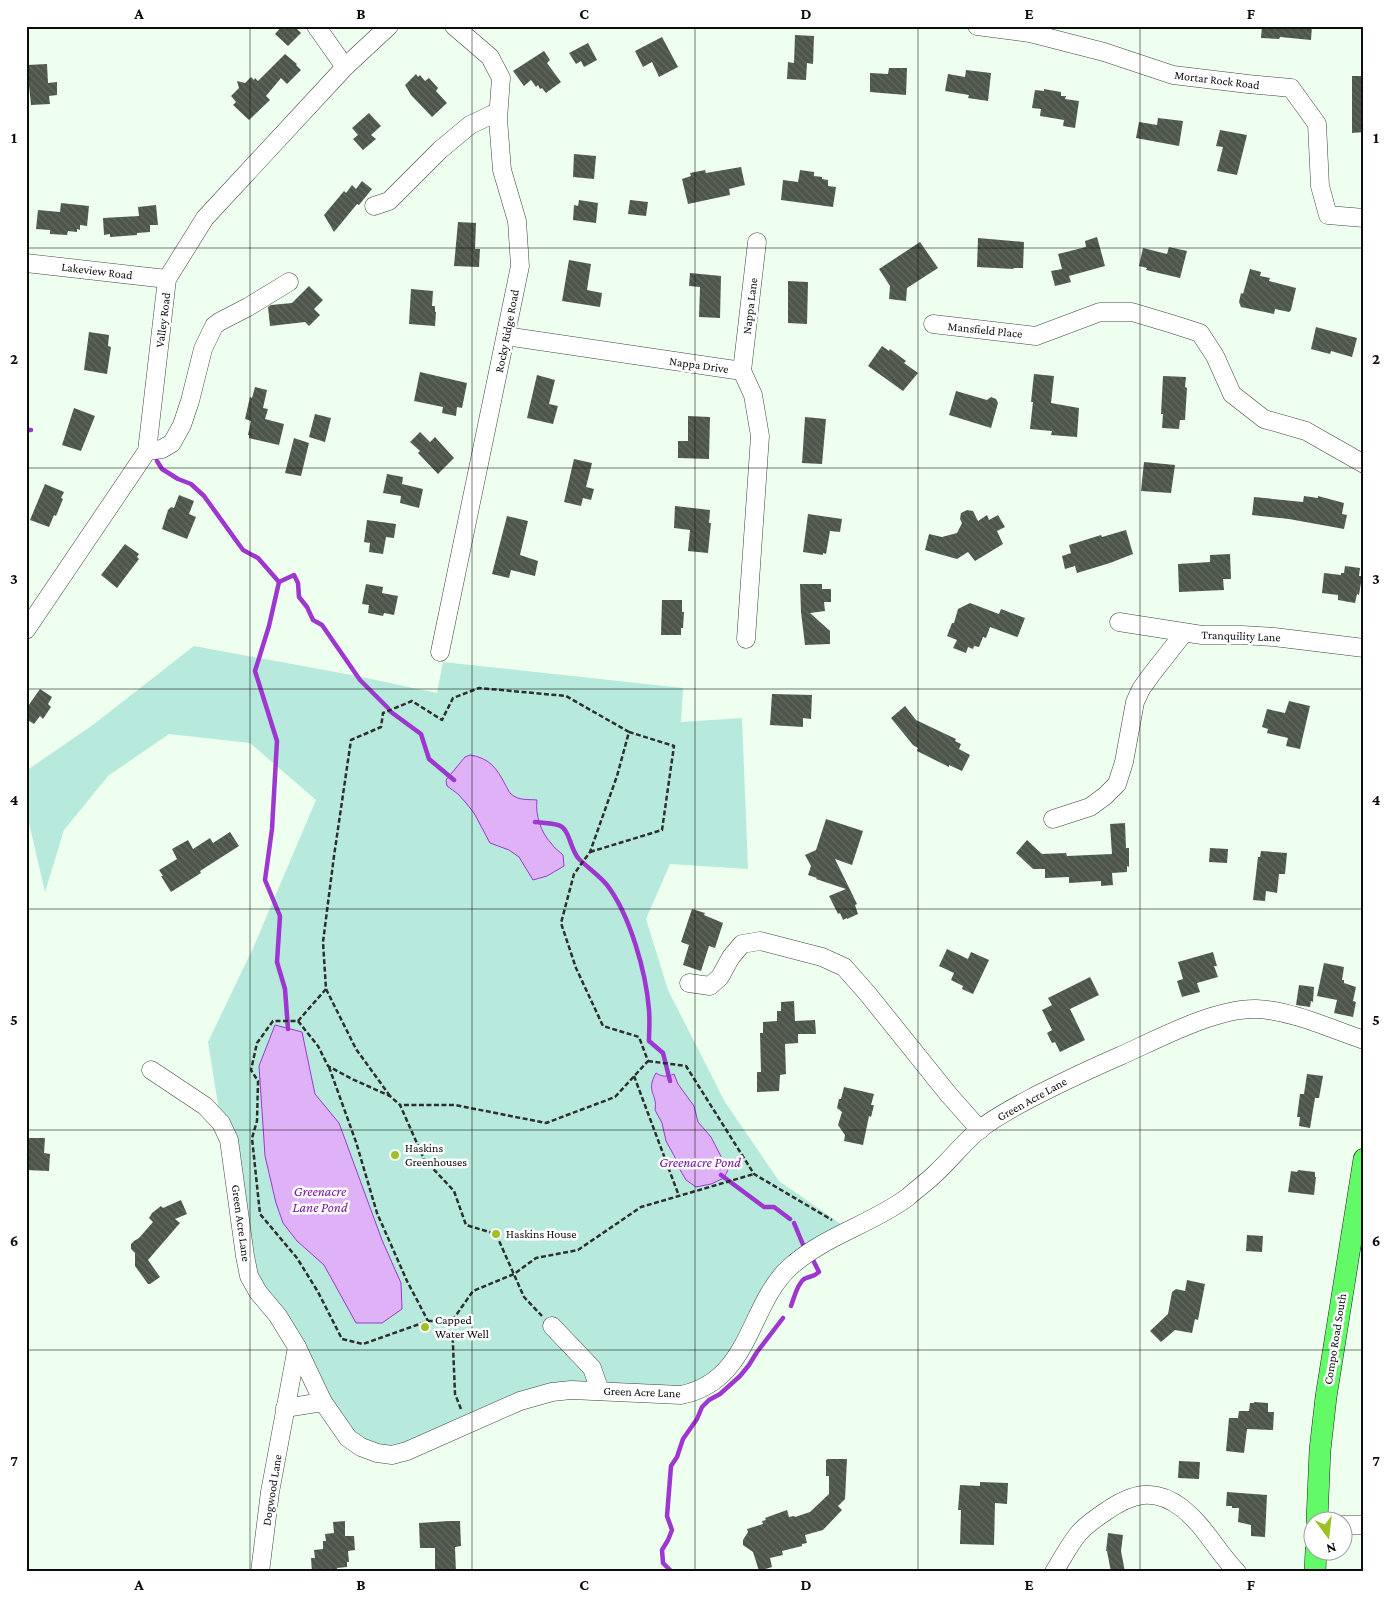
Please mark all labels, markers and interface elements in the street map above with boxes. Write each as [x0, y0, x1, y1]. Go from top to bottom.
text: A [133, 5, 144, 22]
text: B [356, 5, 366, 22]
text: C [579, 5, 589, 22]
text: D [800, 5, 812, 22]
text: E [1024, 5, 1034, 22]
text: F [1247, 5, 1256, 22]
street label: Mortar Rock Road [1174, 68, 1261, 92]
text: 1 [11, 129, 17, 146]
text: 1 [1373, 129, 1379, 146]
street label: Lakeview Road [61, 260, 134, 282]
street label: Nappa Lane [740, 277, 760, 335]
street label: Rocky Ridge Road [492, 288, 522, 374]
street label: Valley Road [153, 291, 173, 348]
street label: Mansfield Place [947, 319, 1023, 341]
text: 2 [10, 350, 18, 367]
text: 2 [1372, 350, 1380, 367]
street label: Nappa Drive [668, 354, 730, 376]
text: 3 [10, 570, 18, 587]
text: 3 [1372, 570, 1380, 587]
street label: Tranquility Lane [1201, 628, 1281, 644]
text: 4 [10, 791, 19, 808]
text: 4 [1372, 791, 1381, 808]
text: 5 [10, 1011, 18, 1028]
text: 5 [1372, 1011, 1380, 1028]
street label: Green Acre Lane [995, 1074, 1069, 1124]
place label: Haskins Greenhouses [405, 1141, 467, 1169]
marker: Haskins Greenhouses [389, 1149, 401, 1161]
water label: Greenacre Pond [659, 1154, 741, 1170]
water label: Greenacre Lane Pond [293, 1183, 348, 1215]
street label: Green Acre Lane [229, 1184, 253, 1262]
place label: Haskins House [506, 1227, 577, 1241]
marker: Haskins House [490, 1228, 502, 1240]
text: 6 [10, 1232, 18, 1249]
text: 6 [1372, 1232, 1380, 1249]
street label: Compo Road South [1321, 1292, 1349, 1386]
place label: Capped Water Well [435, 1313, 489, 1341]
marker: Capped Water Well [419, 1321, 431, 1333]
street label: Green Acre Lane [603, 1384, 681, 1400]
text: 7 [10, 1452, 18, 1469]
text: 7 [1372, 1452, 1380, 1469]
street label: Dogwood Lane [259, 1453, 285, 1527]
north arrow [1302, 1510, 1352, 1560]
text: N [1324, 1540, 1338, 1558]
text: A [133, 1576, 144, 1593]
text: B [356, 1576, 366, 1593]
text: C [579, 1576, 589, 1593]
text: D [800, 1576, 812, 1593]
text: E [1024, 1576, 1034, 1593]
text: F [1247, 1576, 1256, 1593]

